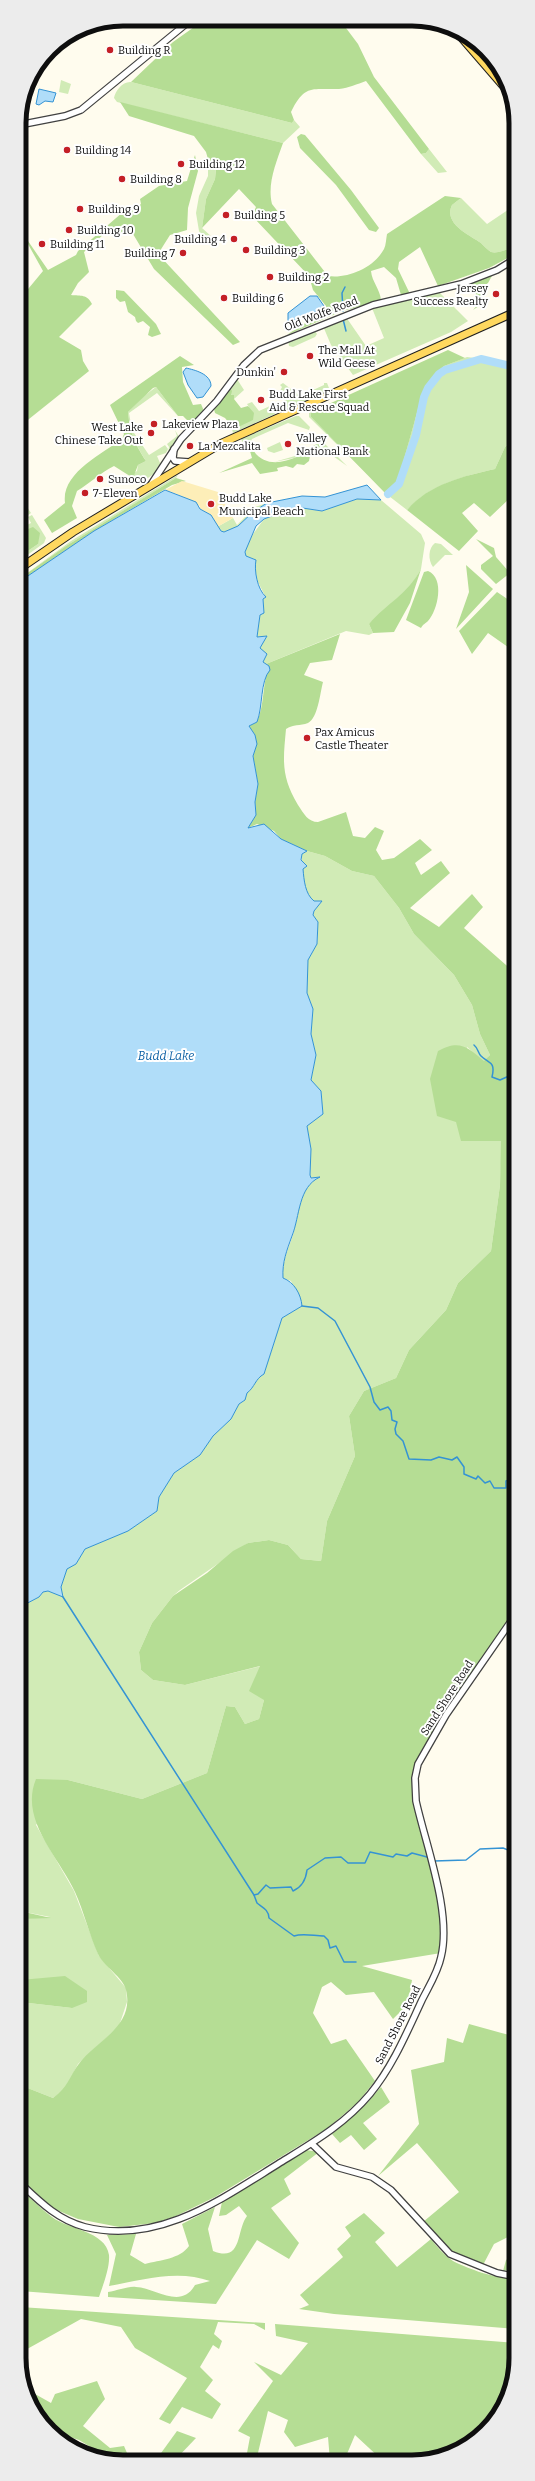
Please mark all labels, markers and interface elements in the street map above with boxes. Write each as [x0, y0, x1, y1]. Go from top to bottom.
place label: Building R [118, 44, 171, 57]
marker: Building R [105, 45, 115, 55]
place label: Building 14 [75, 144, 132, 157]
marker: Building 14 [62, 145, 72, 155]
place label: Building 12 [189, 158, 245, 171]
marker: Building 12 [176, 159, 186, 169]
place label: Building 8 [130, 173, 182, 186]
marker: Building 8 [117, 174, 127, 184]
place label: Building 9 [88, 203, 140, 216]
marker: Building 9 [75, 204, 85, 214]
place label: Building 5 [234, 209, 285, 222]
marker: Building 5 [221, 210, 231, 220]
place label: Building 10 [77, 224, 134, 237]
marker: Building 10 [64, 225, 74, 235]
place label: Building 4 [174, 233, 227, 246]
marker: Building 4 [229, 234, 239, 244]
place label: Building 11 [50, 238, 105, 251]
marker: Building 11 [37, 239, 47, 249]
place label: Building 3 [254, 244, 306, 257]
marker: Building 3 [241, 245, 251, 255]
place label: Building 7 [124, 247, 175, 260]
marker: Building 7 [178, 248, 188, 258]
place label: Building 2 [278, 271, 329, 284]
marker: Building 2 [265, 272, 275, 282]
place label: Jersey Success Realty [413, 282, 488, 308]
marker: Jersey Success Realty [491, 289, 501, 299]
place label: Building 6 [232, 292, 284, 305]
marker: Building 6 [219, 293, 229, 303]
street label: Old Wolfe Road [282, 294, 360, 334]
place label: The Mall At Wild Geese [318, 344, 375, 370]
marker: The Mall At Wild Geese [305, 351, 315, 361]
place label: Dunkin' [236, 366, 276, 379]
marker: Dunkin' [279, 367, 289, 377]
place label: Budd Lake First Aid & Rescue Squad [269, 388, 370, 414]
marker: Budd Lake First Aid & Rescue Squad [256, 395, 266, 405]
place label: Lakeview Plaza [162, 418, 238, 431]
marker: Lakeview Plaza [149, 419, 159, 429]
place label: West Lake Chinese Take Out [55, 421, 143, 447]
marker: West Lake Chinese Take Out [146, 428, 156, 438]
place label: Valley National Bank [296, 432, 369, 458]
marker: Valley National Bank [283, 439, 293, 449]
place label: La Mezcalita [198, 440, 261, 453]
marker: La Mezcalita [185, 441, 195, 451]
place label: Sunoco [108, 473, 146, 486]
marker: Sunoco [95, 474, 105, 484]
place label: 7-Eleven [93, 487, 138, 500]
marker: 7-Eleven [80, 488, 90, 498]
place label: Budd Lake Municipal Beach [219, 492, 304, 518]
marker: Budd Lake Municipal Beach [206, 499, 216, 509]
place label: Pax Amicus Castle Theater [315, 726, 388, 752]
marker: Pax Amicus Castle Theater [302, 733, 312, 743]
water label: Budd Lake [138, 1049, 194, 1063]
street label: Sand Shore Road [418, 1658, 476, 1738]
street label: Sand Shore Road [373, 1983, 424, 2066]

